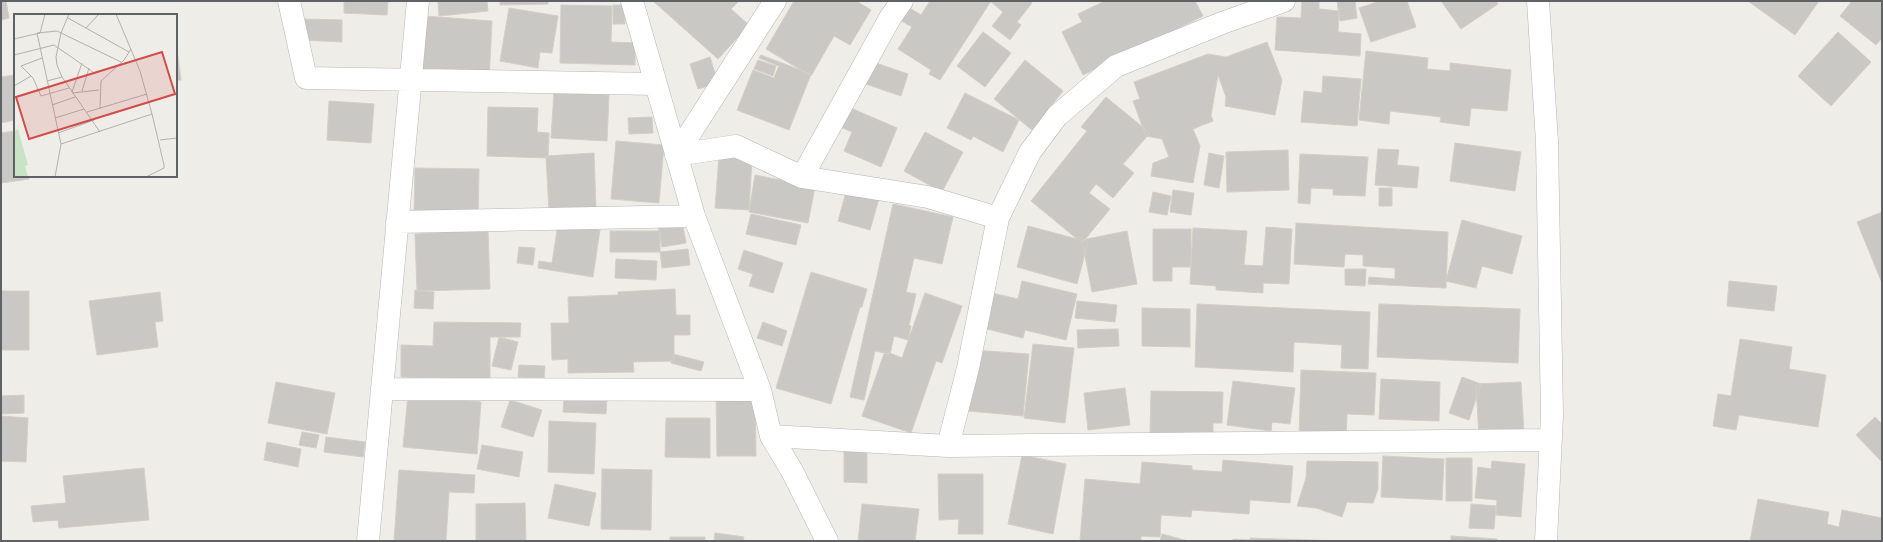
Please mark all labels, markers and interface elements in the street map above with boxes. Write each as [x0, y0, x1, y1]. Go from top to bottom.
inset map [14, 14, 177, 177]

